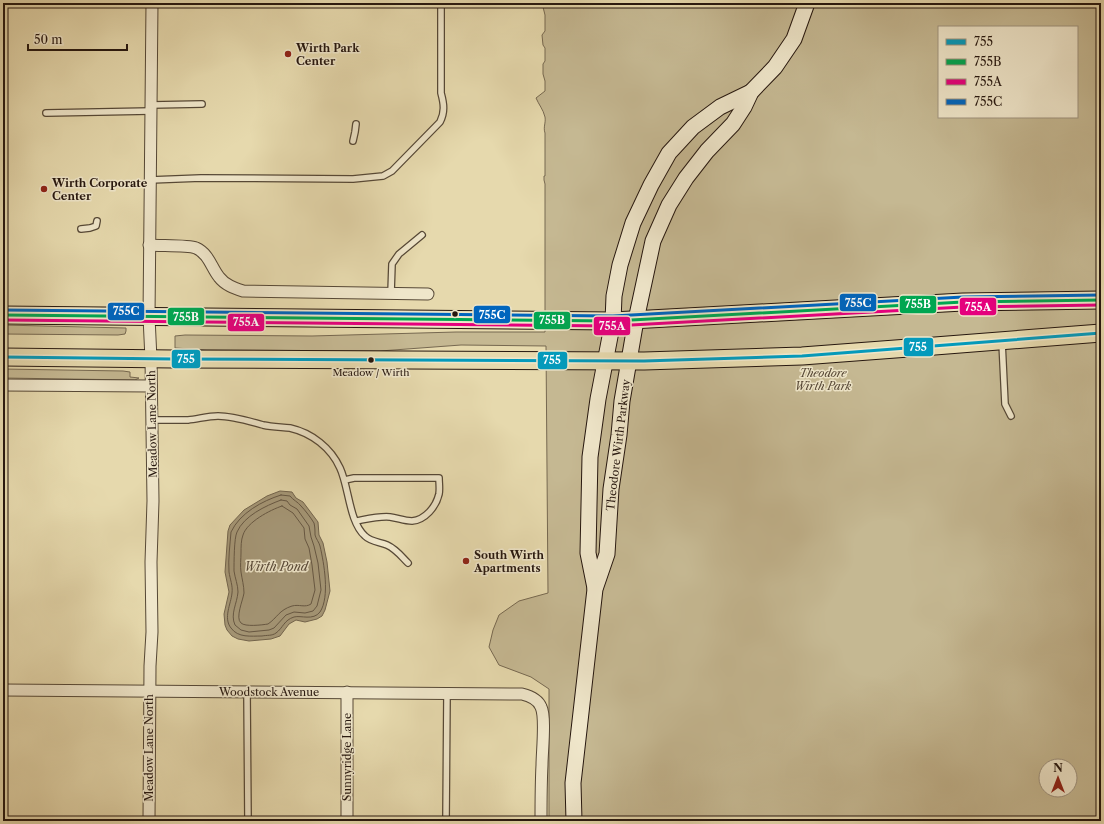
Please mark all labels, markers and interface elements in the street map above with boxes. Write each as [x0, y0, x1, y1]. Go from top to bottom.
scale bar [28, 26, 127, 52]
legend [938, 26, 1078, 118]
text: 50 m [34, 32, 63, 47]
text: 755 [974, 34, 993, 49]
place label: Wirth Park Center [295, 41, 360, 68]
marker: Wirth Park Center [283, 49, 293, 59]
text: 755B [974, 54, 1001, 69]
text: 755A [974, 74, 1003, 89]
text: 755C [974, 94, 1002, 109]
place label: Wirth Corporate Center [51, 176, 148, 203]
marker: Wirth Corporate Center [39, 184, 49, 194]
line badge: 755C [839, 293, 877, 312]
line badge: 755B [899, 295, 937, 314]
text: 755C [845, 296, 871, 310]
text: 755B [905, 297, 931, 311]
line badge: 755A [959, 297, 997, 316]
text: 755A [965, 300, 992, 314]
line badge: 755C [107, 302, 145, 321]
text: 755C [113, 304, 139, 318]
line badge: 755C [473, 305, 511, 324]
line badge: 755B [167, 307, 205, 326]
text: 755C [479, 308, 505, 322]
unlabelled marker [450, 309, 460, 319]
text: 755B [173, 310, 199, 324]
line badge: 755B [533, 311, 571, 330]
line badge: 755A [227, 313, 265, 332]
text: 755B [539, 313, 565, 327]
text: 755A [233, 315, 260, 329]
line badge: 755A [593, 316, 631, 336]
text: 755A [599, 319, 626, 333]
line badge: 755 [903, 337, 934, 357]
text: 755 [909, 340, 927, 354]
line badge: 755 [171, 349, 201, 369]
line badge: 755 [537, 351, 568, 370]
text: 755 [177, 352, 195, 366]
text: 755 [543, 353, 561, 367]
marker: Meadow / Wirth [366, 355, 376, 365]
place label: Meadow / Wirth [332, 366, 410, 379]
park label: Theodore Wirth Park [795, 366, 851, 393]
street label: Meadow Lane North [144, 370, 160, 478]
street label: Theodore Wirth Parkway [603, 378, 633, 512]
place label: South Wirth Apartments [473, 548, 544, 575]
marker: South Wirth Apartments [461, 556, 471, 566]
water label: Wirth Pond [244, 559, 310, 574]
street label: Woodstock Avenue [218, 685, 319, 699]
street label: Meadow Lane North [142, 694, 156, 802]
street label: Sunnyridge Lane [340, 713, 354, 801]
north arrow [1038, 758, 1078, 798]
text: N [1053, 761, 1063, 775]

